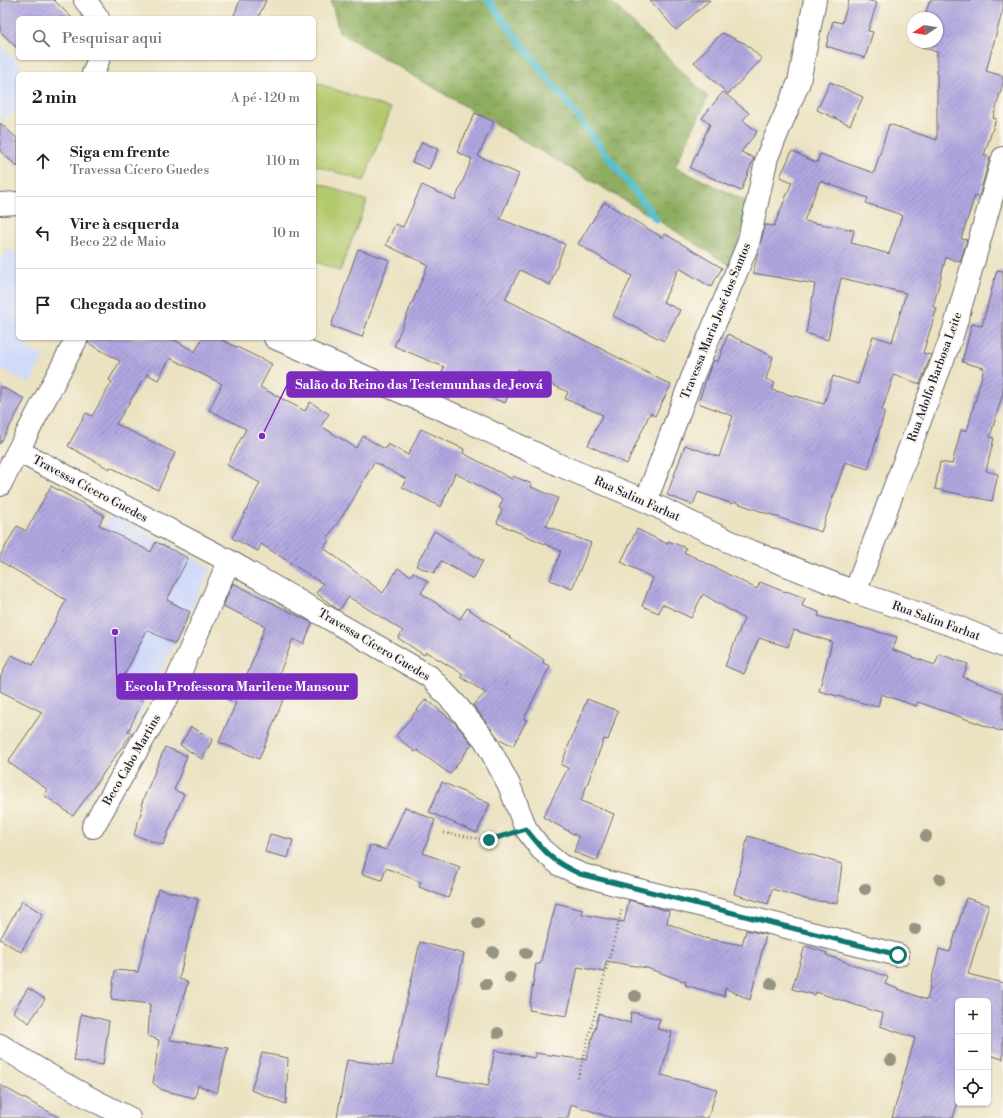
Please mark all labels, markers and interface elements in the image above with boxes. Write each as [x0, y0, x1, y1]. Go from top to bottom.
north arrow [907, 12, 943, 48]
search box [16, 16, 316, 60]
icon: search [30, 27, 52, 49]
text: Pesquisar aqui [62, 29, 162, 48]
text: 2 min [32, 87, 77, 109]
text: A pé · 120 m [231, 90, 300, 106]
text: Siga em frente [70, 143, 170, 162]
icon: ahead [32, 150, 54, 172]
text: 110 m [266, 153, 300, 169]
text: Travessa Cícero Guedes [70, 162, 209, 178]
text: Vire à esquerda [70, 215, 179, 234]
icon: left [32, 222, 54, 244]
text: 10 m [272, 225, 300, 241]
text: Beco 22 de Maio [70, 234, 166, 250]
street label: Travessa Maria José dos Santos [678, 240, 754, 402]
icon: arrive [32, 294, 54, 316]
text: Chegada ao destino [70, 295, 206, 314]
street label: Rua Adolfo Barbosa Leite [904, 310, 966, 444]
callout: Salão do Reino das Testemunhas de Jeová [287, 372, 551, 397]
text: Salão do Reino das Testemunhas de Jeová [295, 377, 544, 393]
street label: Travessa Cícero Guedes [30, 452, 150, 526]
street label: Rua Salim Farhat [592, 473, 683, 525]
street label: Rua Salim Farhat [890, 598, 983, 644]
street label: Travessa Cícero Guedes [315, 606, 433, 684]
callout: Escola Professora Marilene Mansour [117, 674, 357, 699]
text: Escola Professora Marilene Mansour [125, 679, 350, 695]
street label: Beco Cabo Martins [99, 712, 164, 809]
route end [480, 831, 498, 849]
route start [889, 946, 907, 964]
map controls [955, 998, 991, 1106]
button: + [955, 998, 991, 1034]
button: − [955, 1034, 991, 1070]
button: locate [955, 1070, 991, 1106]

